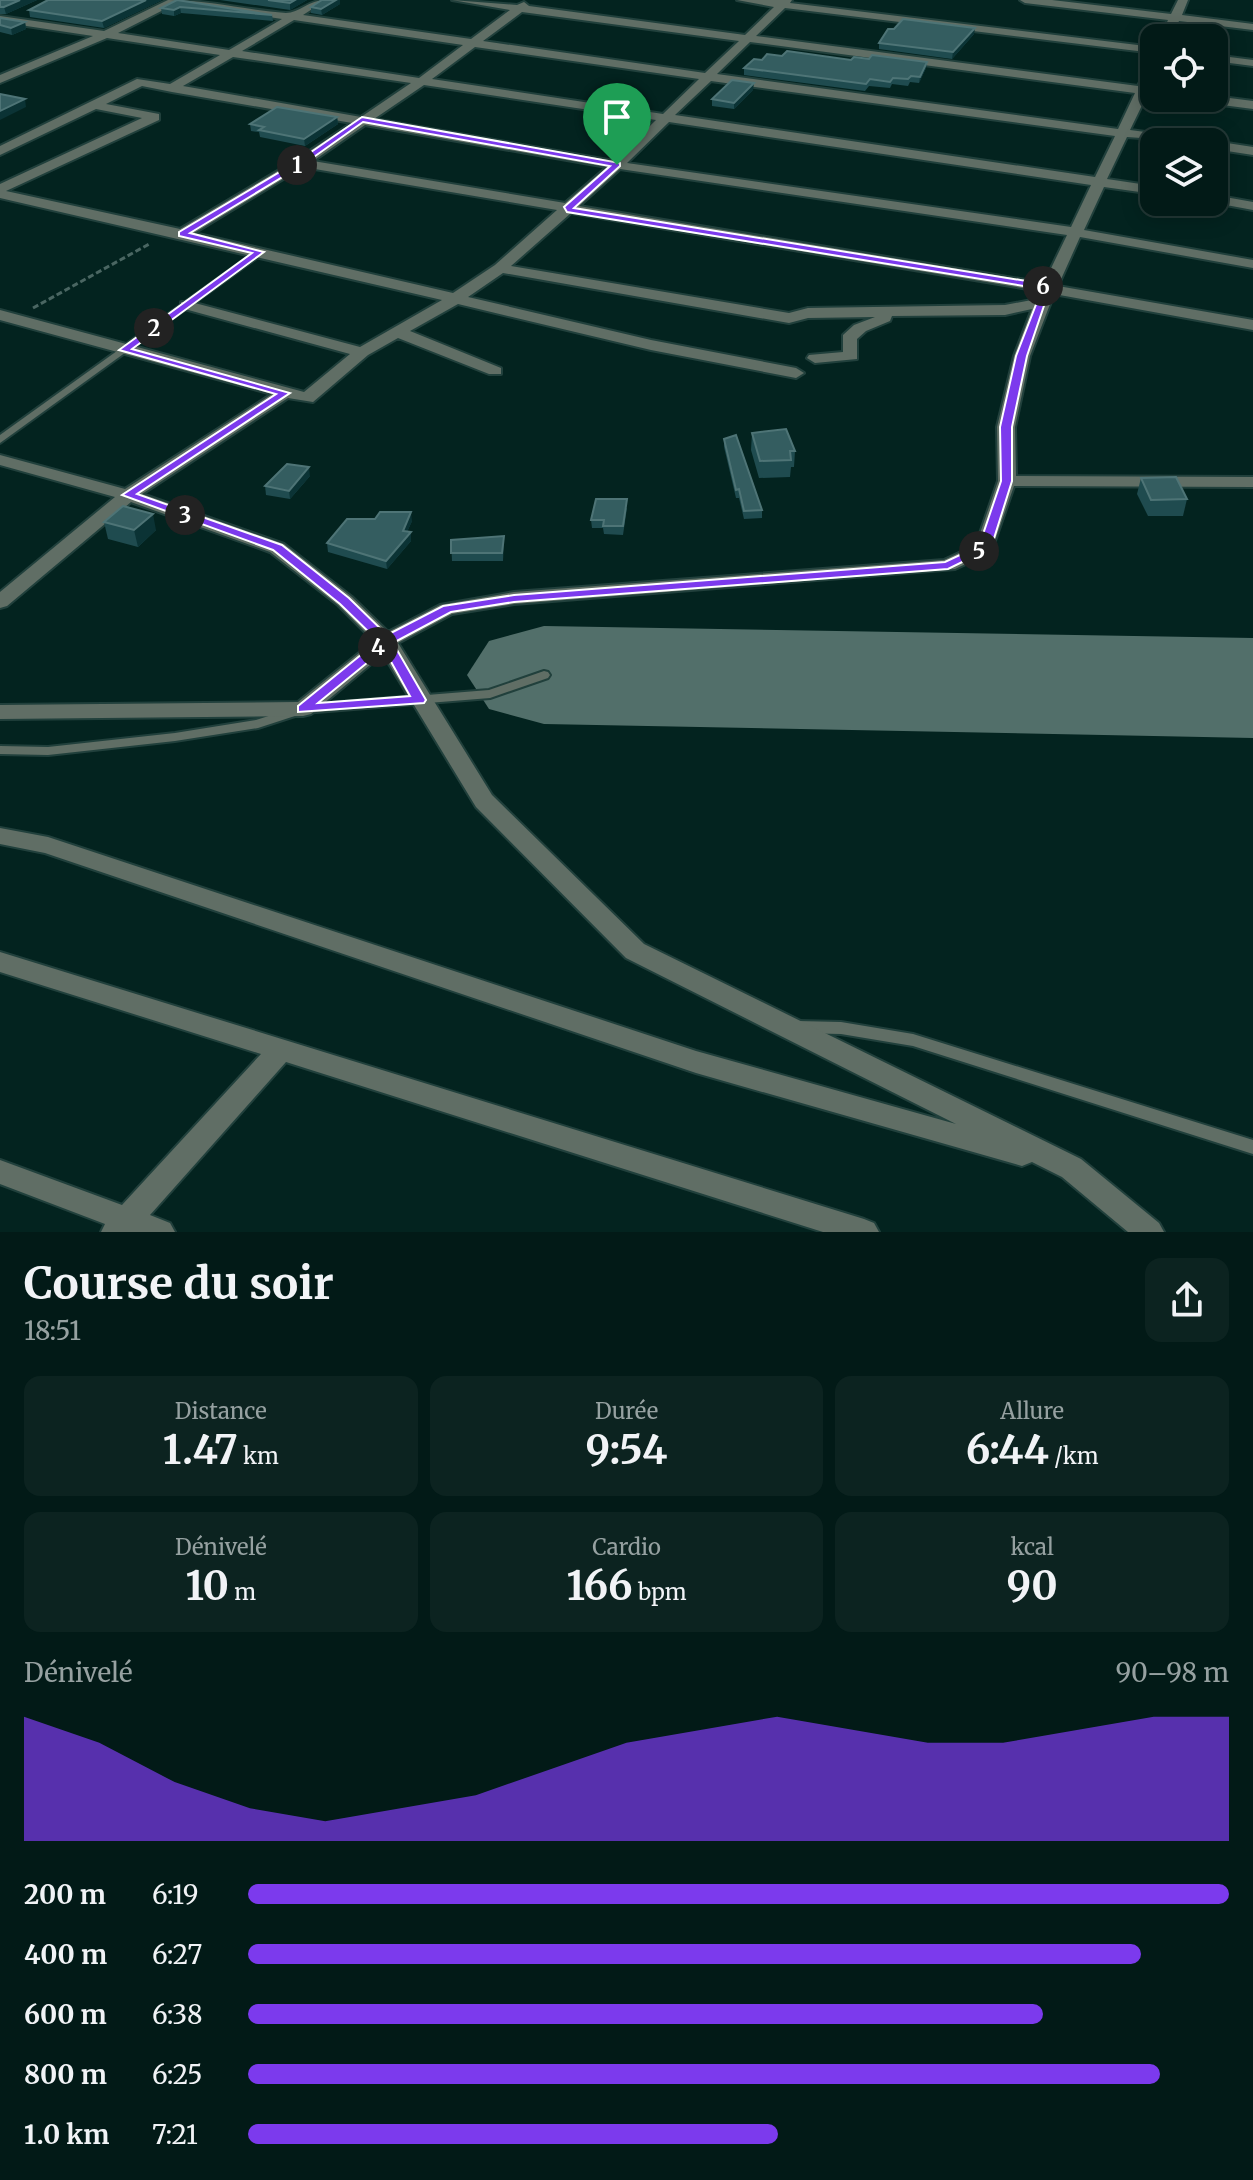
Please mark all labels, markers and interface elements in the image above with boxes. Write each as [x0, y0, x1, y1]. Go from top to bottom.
map controls [1140, 24, 1228, 216]
button: locate [1140, 24, 1228, 112]
pin [583, 83, 651, 165]
icon: arrive [595, 95, 639, 139]
button: layers [1140, 128, 1228, 216]
pin: 1 [277, 145, 317, 185]
text: 1 [292, 151, 302, 179]
pin: 6 [1023, 266, 1063, 306]
text: 6 [1036, 272, 1050, 300]
pin: 2 [134, 308, 174, 348]
text: 2 [148, 314, 160, 342]
pin: 3 [165, 495, 205, 535]
text: 3 [179, 501, 191, 529]
pin: 5 [959, 531, 999, 571]
text: 5 [973, 537, 985, 565]
pin: 4 [358, 627, 398, 667]
text: 4 [371, 633, 385, 661]
text: Course du soir [24, 1256, 334, 1311]
button: share [1145, 1258, 1229, 1342]
text: 18:51 [24, 1314, 81, 1347]
text: Distance [175, 1397, 267, 1425]
text: Durée [595, 1397, 658, 1425]
text: Allure [1000, 1397, 1064, 1425]
text: 1.47 [163, 1425, 238, 1475]
text: 9:54 [586, 1425, 667, 1475]
text: 6:44 [966, 1425, 1049, 1475]
text: km [238, 1442, 279, 1470]
text: /km [1049, 1442, 1098, 1470]
text: Dénivelé [175, 1533, 267, 1561]
text: Cardio [592, 1533, 661, 1561]
text: kcal [1011, 1533, 1054, 1561]
text: 10 [186, 1561, 229, 1611]
text: 166 [567, 1561, 633, 1611]
text: 90 [1007, 1561, 1058, 1611]
text: m [229, 1578, 256, 1606]
text: bpm [633, 1578, 686, 1606]
text: Dénivelé [24, 1656, 133, 1689]
text: 90–98 m [1115, 1656, 1229, 1689]
text: 200 m [24, 1878, 106, 1911]
text: 6:19 [152, 1878, 198, 1911]
text: 400 m [24, 1938, 107, 1971]
text: 6:27 [152, 1938, 202, 1971]
text: 600 m [24, 1998, 107, 2031]
text: 6:38 [152, 1998, 202, 2031]
text: 800 m [24, 2058, 107, 2091]
text: 6:25 [152, 2058, 203, 2091]
text: 1.0 km [24, 2118, 109, 2151]
text: 7:21 [152, 2118, 198, 2151]

